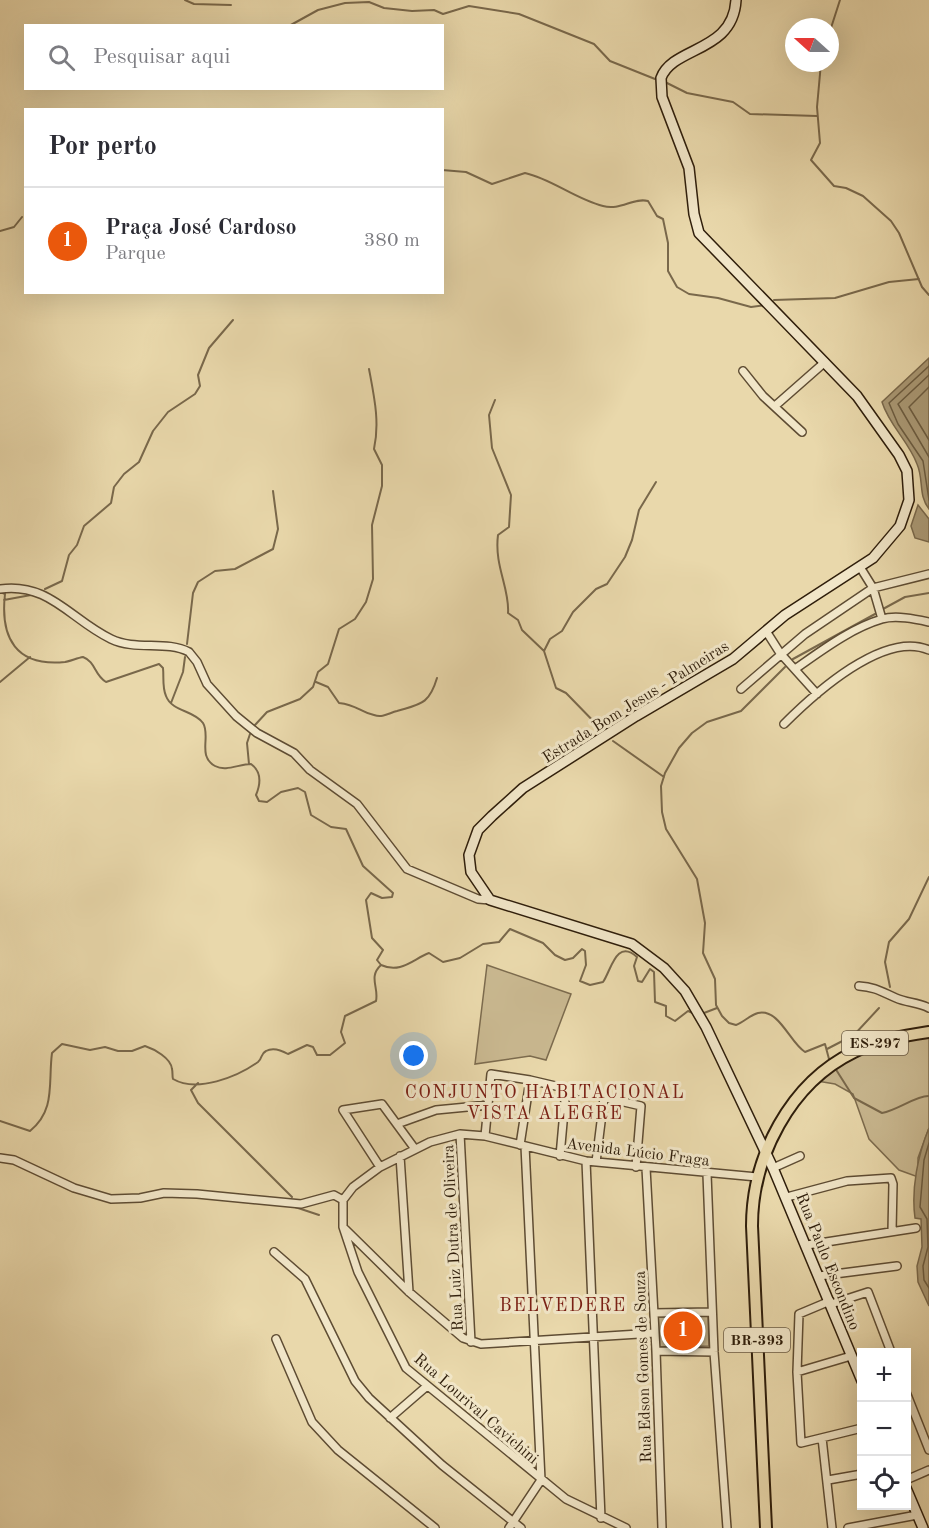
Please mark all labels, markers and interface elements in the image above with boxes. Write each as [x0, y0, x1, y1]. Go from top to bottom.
north arrow [785, 18, 839, 72]
search box [24, 24, 444, 90]
icon: search [45, 41, 78, 74]
text: Pesquisar aqui [93, 46, 230, 68]
text: Por perto [48, 134, 157, 160]
text: Praça José Cardoso [105, 217, 297, 239]
text: 1 [62, 231, 73, 251]
text: 380 m [364, 231, 420, 251]
text: Parque [105, 244, 166, 264]
street label: Estrada Bom Jesus - Palmeiras [540, 639, 732, 767]
road number: ES-297 [842, 1031, 908, 1055]
your location [399, 1041, 428, 1070]
district label: CONJUNTO HABITACIONAL VISTA ALEGRE [405, 1084, 685, 1123]
street label: Avenida Lúcio Fraga [565, 1136, 711, 1170]
street label: Rua Luiz Dutra de Oliveira [441, 1144, 467, 1332]
street label: Rua Paulo Escondino [792, 1191, 862, 1333]
street label: Rua Edson Gomes de Souza [633, 1270, 655, 1463]
district label: BELVEDERE [499, 1297, 627, 1315]
pin: 1 [664, 1308, 702, 1354]
road number: BR-393 [724, 1328, 790, 1352]
map controls [857, 1348, 911, 1510]
button: + [857, 1348, 911, 1402]
street label: Rua Lourival Cavichini [410, 1351, 541, 1468]
button: − [857, 1402, 911, 1456]
button: locate [857, 1456, 911, 1510]

